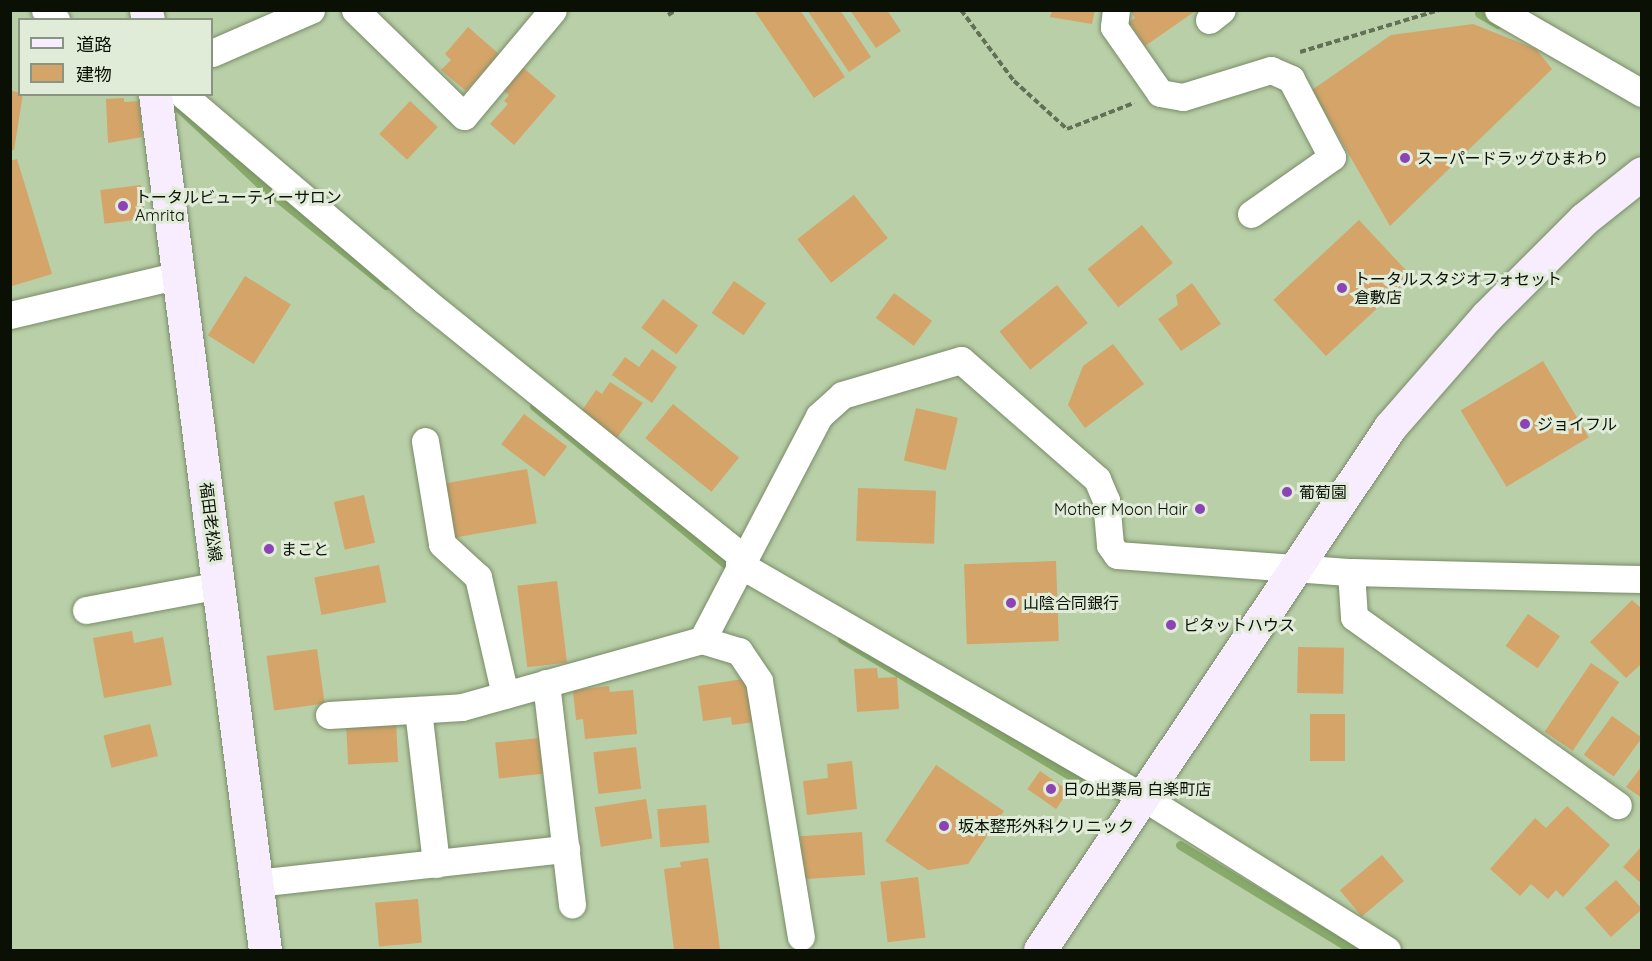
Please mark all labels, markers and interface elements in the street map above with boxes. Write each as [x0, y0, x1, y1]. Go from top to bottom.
legend [18, 18, 213, 96]
text: 道路 [76, 33, 112, 56]
text: 建物 [76, 63, 112, 86]
place label: スーパードラッグひまわり [1417, 148, 1609, 168]
marker: スーパードラッグひまわり [1398, 151, 1412, 165]
place label: トータルビューティーサロン Amrita [135, 187, 343, 225]
marker: トータルビューティーサロン Amrita [116, 199, 130, 213]
place label: トータルスタジオフォセット 倉敷店 [1354, 269, 1562, 307]
marker: トータルスタジオフォセット 倉敷店 [1335, 281, 1349, 295]
place label: ジョイフル [1537, 414, 1617, 434]
marker: ジョイフル [1518, 417, 1532, 431]
street label: 福田老松線 [197, 481, 225, 563]
place label: 葡萄園 [1299, 482, 1347, 502]
marker: 葡萄園 [1280, 485, 1294, 499]
place label: Mother Moon Hair [1054, 499, 1188, 519]
marker: Mother Moon Hair [1193, 502, 1207, 516]
place label: まこと [281, 539, 329, 559]
marker: まこと [262, 542, 276, 556]
place label: 山陰合同銀行 [1023, 593, 1119, 613]
marker: 山陰合同銀行 [1004, 596, 1018, 610]
place label: ピタットハウス [1183, 615, 1295, 635]
marker: ピタットハウス [1164, 618, 1178, 632]
place label: 日の出薬局 白楽町店 [1063, 779, 1211, 799]
marker: 日の出薬局 白楽町店 [1044, 782, 1058, 796]
place label: 坂本整形外科クリニック [958, 816, 1134, 836]
marker: 坂本整形外科クリニック [935, 817, 953, 835]

